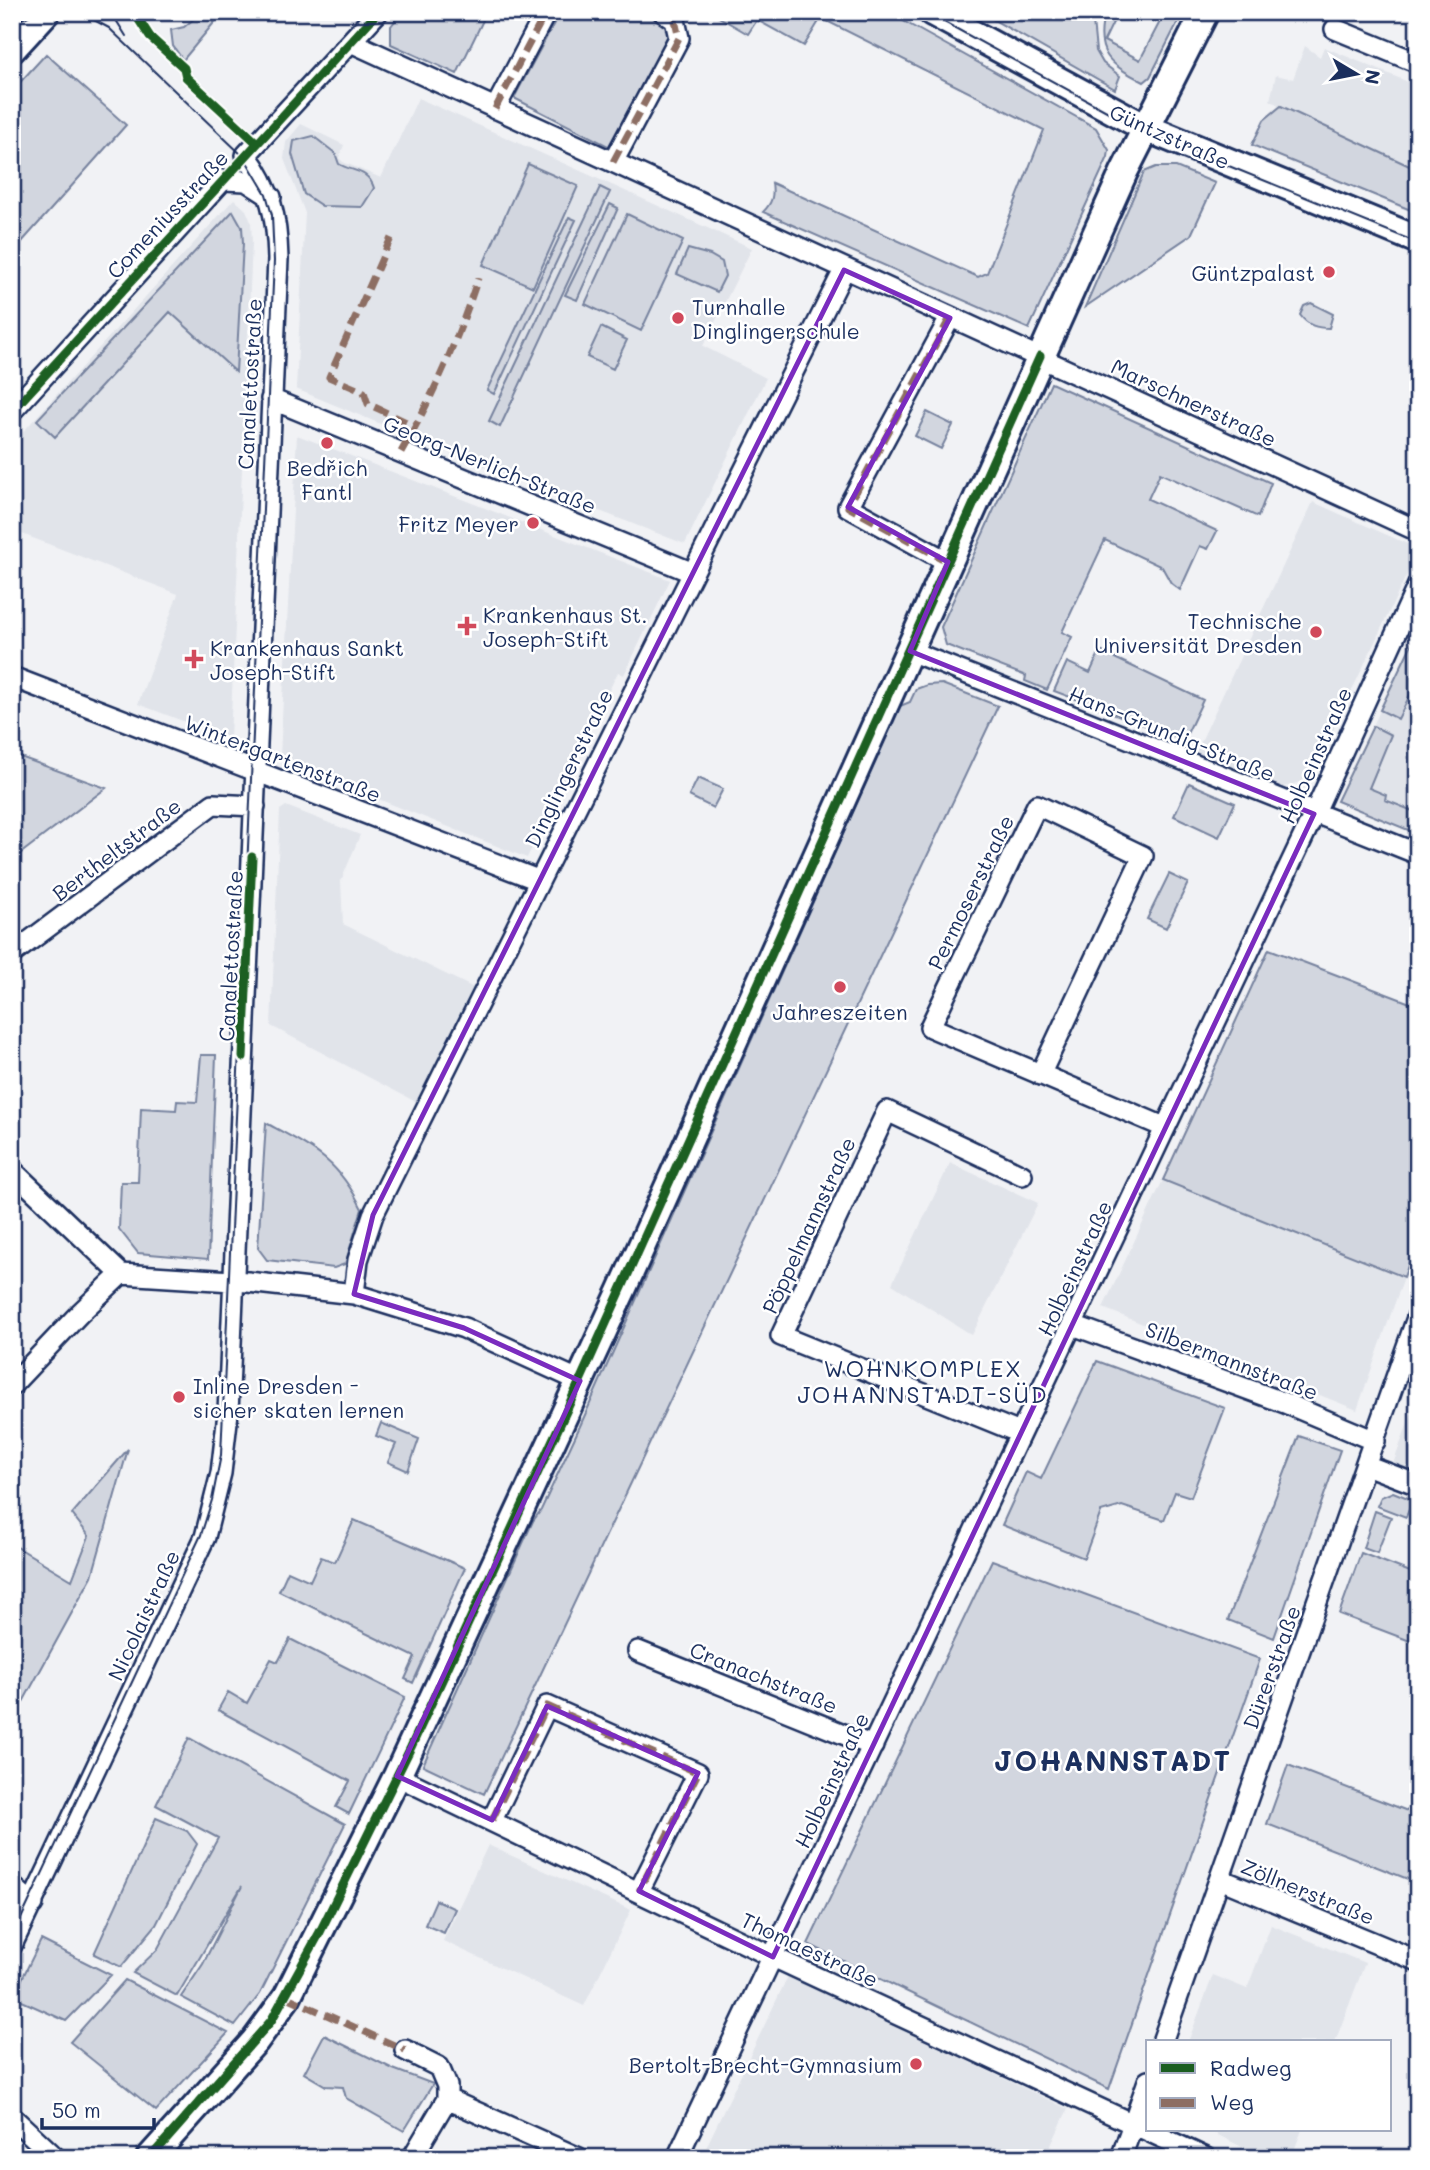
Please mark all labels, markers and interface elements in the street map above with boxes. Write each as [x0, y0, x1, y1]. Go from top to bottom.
north arrow [1322, 38, 1392, 108]
text: N [1360, 68, 1387, 86]
street label: Güntzstraße [1106, 97, 1234, 175]
street label: Comeniusstraße [100, 144, 234, 284]
place label: Güntzpalast [1192, 259, 1315, 286]
marker: Güntzpalast [1321, 264, 1337, 280]
place label: Turnhalle Dinglingerschule [692, 293, 860, 344]
street label: Canalettostraße [231, 298, 267, 470]
marker: Turnhalle Dinglingerschule [670, 310, 686, 326]
street label: Marschnerstraße [1107, 352, 1281, 452]
street label: Georg-Nerlich-Straße [380, 409, 600, 519]
marker: Bedřich Fantl [319, 435, 335, 451]
place label: Bedřich Fantl [287, 454, 367, 505]
place label: Fritz Meyer [398, 510, 519, 537]
marker: Fritz Meyer [525, 515, 541, 531]
place label: Krankenhaus St. Joseph-Stift [483, 601, 647, 652]
place label: Technische Universität Dresden [1094, 607, 1302, 658]
marker: Krankenhaus St. Joseph-Stift [457, 616, 477, 636]
marker: Technische Universität Dresden [1308, 624, 1324, 640]
place label: Krankenhaus Sankt Joseph-Stift [210, 634, 404, 685]
marker: Krankenhaus Sankt Joseph-Stift [184, 649, 204, 669]
street label: Hans-Grundig-Straße [1065, 679, 1279, 787]
street label: Holbeinstraße [1273, 683, 1357, 827]
street label: Dinglingerstraße [518, 684, 618, 852]
street label: Wintergartenstraße [181, 708, 385, 808]
street label: Bertheltstraße [46, 792, 186, 906]
street label: Permoserstraße [921, 810, 1019, 974]
street label: Canalettostraße [212, 870, 248, 1042]
marker: Jahreszeiten [832, 979, 848, 995]
place label: Jahreszeiten [772, 998, 908, 1025]
street label: Pöppelmannstraße [755, 1132, 861, 1318]
street label: Holbeinstraße [1031, 1196, 1117, 1340]
street label: Silbermannstraße [1142, 1315, 1322, 1405]
district label: WOHNKOMPLEX JOHANNSTADT-SÜD [797, 1353, 1049, 1409]
place label: Inline Dresden - sicher skaten lernen [193, 1372, 404, 1423]
marker: Inline Dresden - sicher skaten lernen [171, 1389, 187, 1405]
street label: Nicolaistraße [101, 1545, 185, 1685]
street label: Dürerstraße [1236, 1602, 1306, 1732]
street label: Cranachstraße [686, 1635, 842, 1719]
street label: Holbeinstraße [788, 1708, 874, 1852]
district label: JOHANNSTADT [994, 1742, 1232, 1778]
street label: Zöllnerstraße [1237, 1852, 1379, 1930]
street label: Thomaestraße [737, 1905, 883, 1993]
legend [1146, 2040, 1392, 2132]
place label: Bertolt-Brecht-Gymnasium [629, 2051, 902, 2078]
text: Radweg [1210, 2054, 1291, 2081]
marker: Bertolt-Brecht-Gymnasium [908, 2056, 924, 2072]
scale bar [42, 2086, 154, 2130]
text: Weg [1210, 2088, 1254, 2115]
text: 50 m [52, 2096, 101, 2123]

